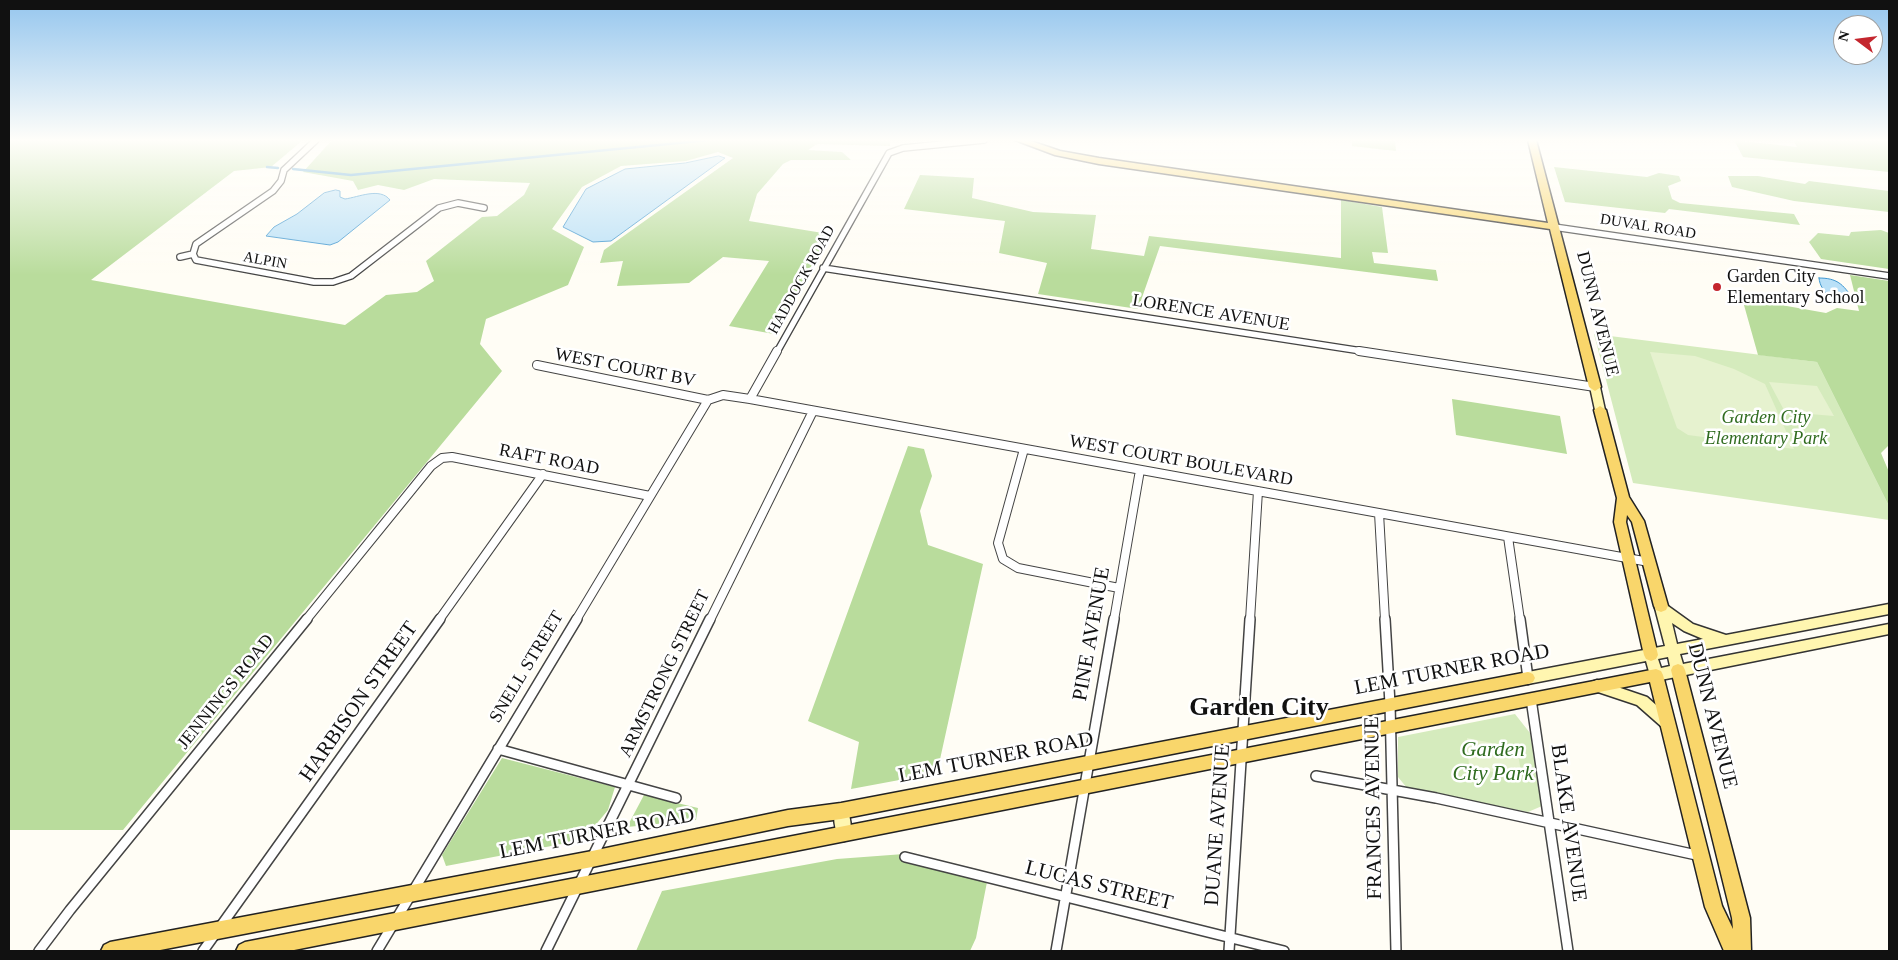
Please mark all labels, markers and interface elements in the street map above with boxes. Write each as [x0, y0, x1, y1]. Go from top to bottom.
north arrow [1833, 15, 1883, 65]
text: N [1835, 29, 1853, 43]
street label: DUVAL ROAD [1599, 211, 1697, 243]
street label: HADDOCK ROAD [765, 223, 839, 337]
street label: ALPIN [242, 248, 288, 274]
street label: DUNN AVENUE [1571, 249, 1623, 379]
place label: Garden City Elementary School [1727, 266, 1864, 308]
marker: Garden City Elementary School [1711, 281, 1723, 293]
street label: LORENCE AVENUE [1131, 290, 1291, 336]
street label: WEST COURT BV [553, 344, 697, 392]
park label: Garden City Elementary Park [1705, 407, 1827, 449]
street label: WEST COURT BOULEVARD [1068, 431, 1294, 491]
street label: RAFT ROAD [497, 440, 601, 480]
street label: PINE AVENUE [1068, 565, 1116, 703]
street label: ARMSTRONG STREET [615, 587, 715, 761]
street label: SNELL STREET [485, 607, 569, 727]
street label: HARBISON STREET [294, 617, 424, 787]
street label: JENNINGS ROAD [173, 630, 279, 754]
street label: LEM TURNER ROAD [1352, 639, 1552, 701]
street label: DUNN AVENUE [1682, 640, 1742, 792]
district label: Garden City [1189, 692, 1329, 724]
street label: FRANCES AVENUE [1360, 716, 1388, 900]
street label: LEM TURNER ROAD [896, 727, 1096, 789]
park label: Garden City Park [1452, 737, 1534, 787]
street label: DUANE AVENUE [1200, 743, 1236, 907]
street label: BLAKE AVENUE [1544, 743, 1592, 903]
street label: LEM TURNER ROAD [497, 803, 697, 865]
street label: LUCAS STREET [1023, 855, 1175, 917]

